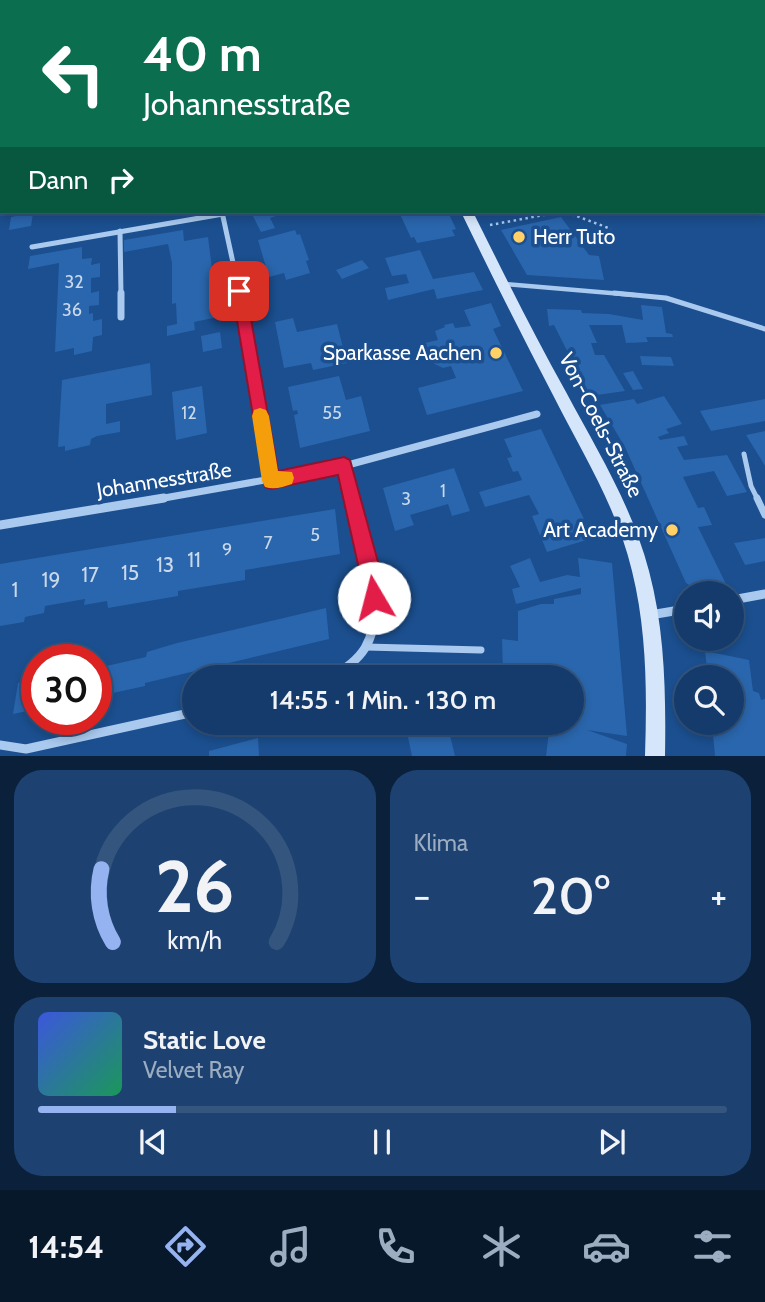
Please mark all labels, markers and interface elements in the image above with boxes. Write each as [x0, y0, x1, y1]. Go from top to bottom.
text: 40 m [143, 24, 262, 83]
icon: left [28, 28, 119, 119]
text: Johannesstraße [143, 84, 350, 123]
icon: right [102, 161, 140, 199]
text: Dann [28, 164, 88, 196]
place label: Herr Tuto [533, 224, 615, 249]
marker: Herr Tuto [511, 229, 527, 245]
pin [209, 261, 269, 321]
house number: 32 [64, 271, 84, 293]
icon: arrive [220, 272, 258, 310]
house number: 36 [62, 299, 82, 321]
place label: Sparkasse Aachen [323, 340, 482, 365]
marker: Sparkasse Aachen [488, 345, 504, 361]
street label: Von-Coels-Straße [554, 348, 649, 502]
house number: 12 [181, 402, 197, 424]
house number: 55 [322, 402, 342, 424]
street label: Johannesstraße [94, 456, 233, 503]
house number: 1 [440, 480, 446, 502]
house number: 3 [401, 488, 411, 510]
place label: Art Academy [543, 517, 658, 542]
marker: Art Academy [664, 522, 680, 538]
house number: 5 [310, 524, 320, 546]
house number: 7 [263, 532, 273, 554]
house number: 9 [222, 539, 232, 561]
house number: 11 [187, 547, 201, 572]
house number: 13 [156, 552, 174, 577]
house number: 15 [121, 560, 139, 585]
position arrow [337, 561, 411, 635]
house number: 17 [81, 562, 99, 587]
house number: 19 [42, 567, 60, 592]
house number: 1 [12, 577, 18, 602]
map controls [674, 581, 744, 735]
button: sound [674, 581, 744, 651]
speed limit sign: 30 [21, 644, 112, 735]
button: search [674, 665, 744, 735]
text: 14:55 · 1 Min. · 130 m [270, 684, 496, 716]
text: Klima [414, 829, 468, 857]
text: 26 [155, 843, 234, 931]
text: 20° [531, 864, 610, 927]
text: − [414, 872, 430, 919]
text: + [710, 872, 727, 919]
text: km/h [167, 925, 222, 955]
text: Static Love [143, 1024, 266, 1056]
text: Velvet Ray [143, 1056, 244, 1084]
icon: previous [134, 1123, 172, 1161]
icon: pause [363, 1123, 401, 1161]
icon: next [593, 1123, 631, 1161]
icon: directions [161, 1222, 210, 1271]
icon: music [266, 1222, 315, 1271]
icon: phone [371, 1222, 420, 1271]
icon: climate [477, 1222, 526, 1271]
icon: car [582, 1222, 631, 1271]
icon: filters [688, 1222, 737, 1271]
text: 14:54 [28, 1227, 104, 1266]

